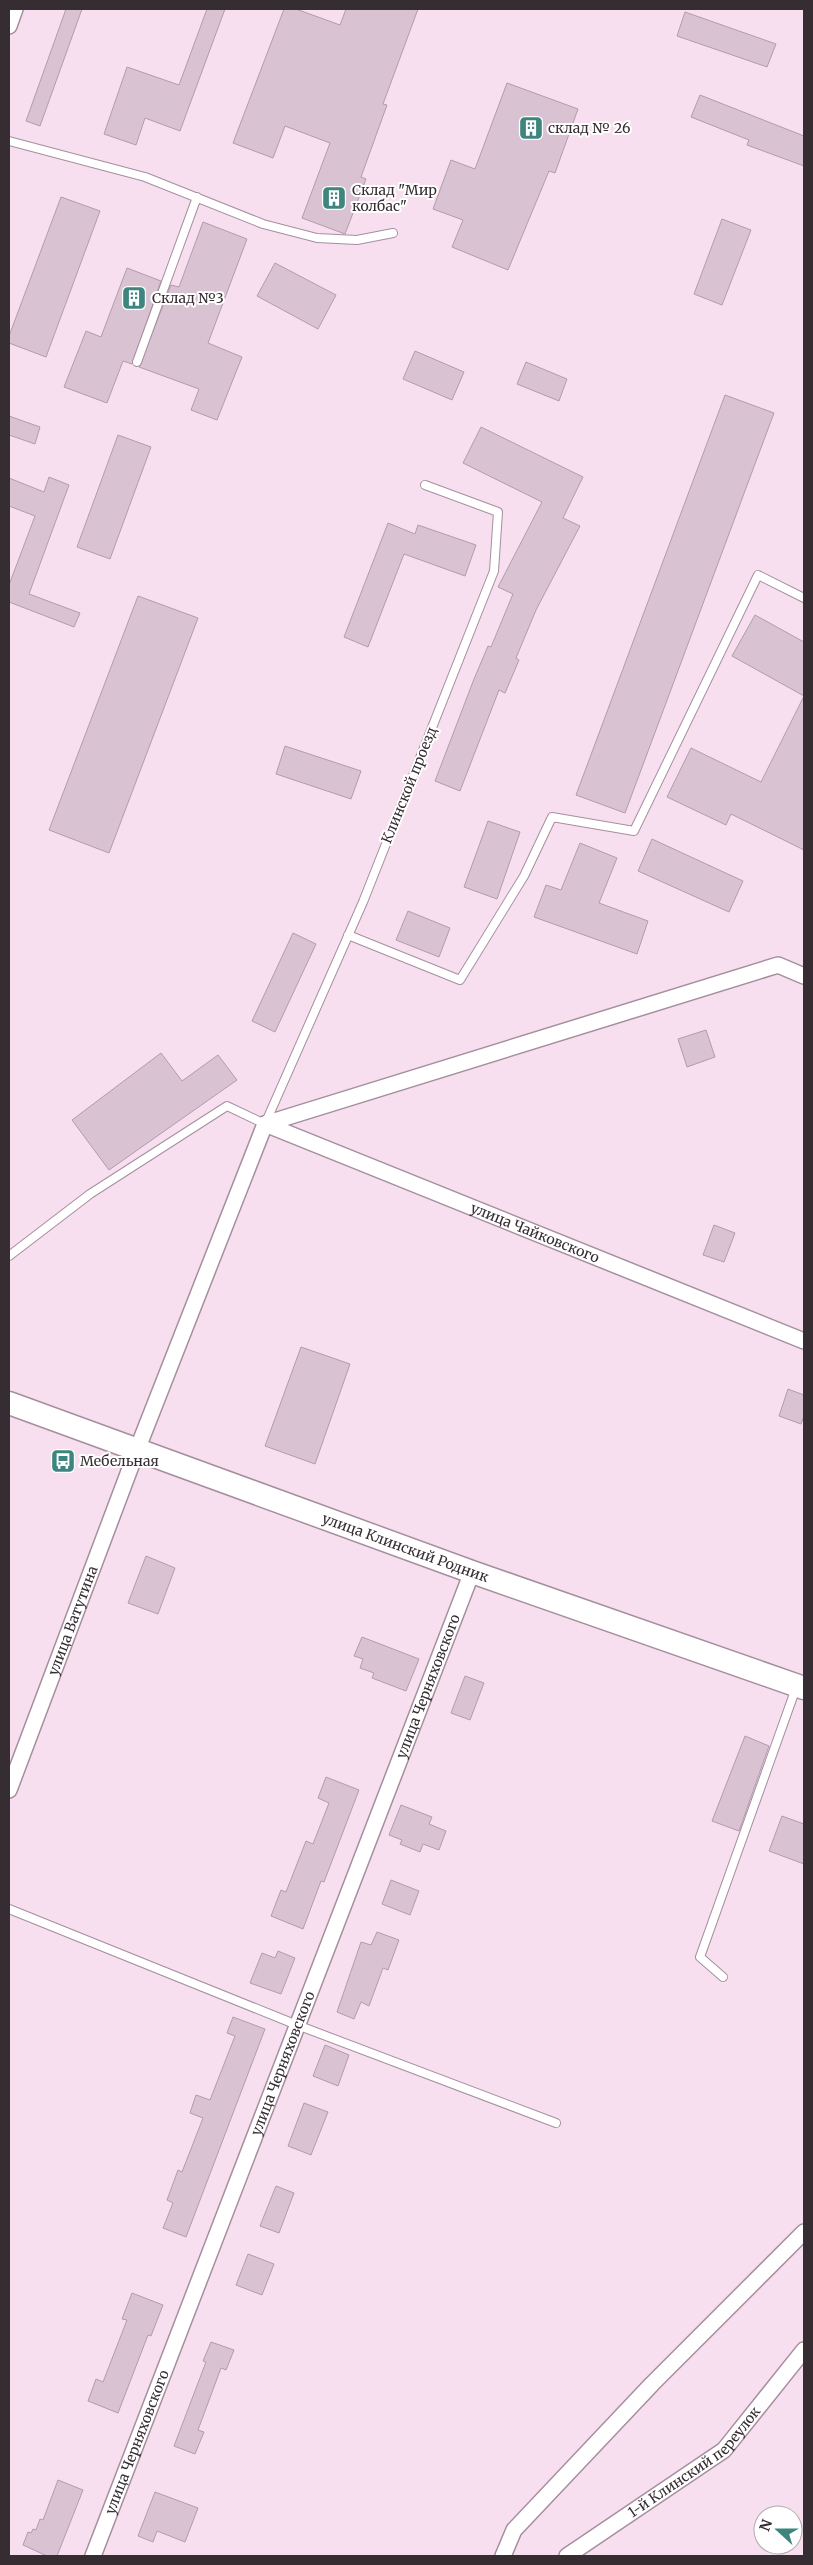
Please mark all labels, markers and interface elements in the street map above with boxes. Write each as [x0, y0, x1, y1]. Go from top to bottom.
building icon: склад № 26 [518, 115, 544, 141]
place label: склад № 26 [548, 119, 631, 137]
place label: Склад "Мир колбас" [352, 181, 437, 215]
building icon: Склад "Мир колбас" [321, 185, 347, 211]
building icon: Склад №3 [121, 285, 147, 311]
place label: Склад №3 [152, 289, 224, 307]
street label: Клинской проезд [377, 724, 441, 846]
street label: улица Чайковского [468, 1199, 602, 1267]
bus stop icon: Мебельная [50, 1448, 76, 1474]
place label: Мебельная [80, 1452, 159, 1470]
street label: улица Клинский Родник [320, 1509, 491, 1586]
street label: улица Ватутина [44, 1563, 102, 1678]
street label: улица Черняховского [392, 1611, 464, 1761]
street label: улица Черняховского [247, 1989, 319, 2138]
street label: улица Черняховского [101, 2367, 173, 2517]
street label: 1-й Клинский переулок [624, 2403, 764, 2521]
north arrow [753, 2505, 803, 2555]
text: N [755, 2517, 776, 2534]

